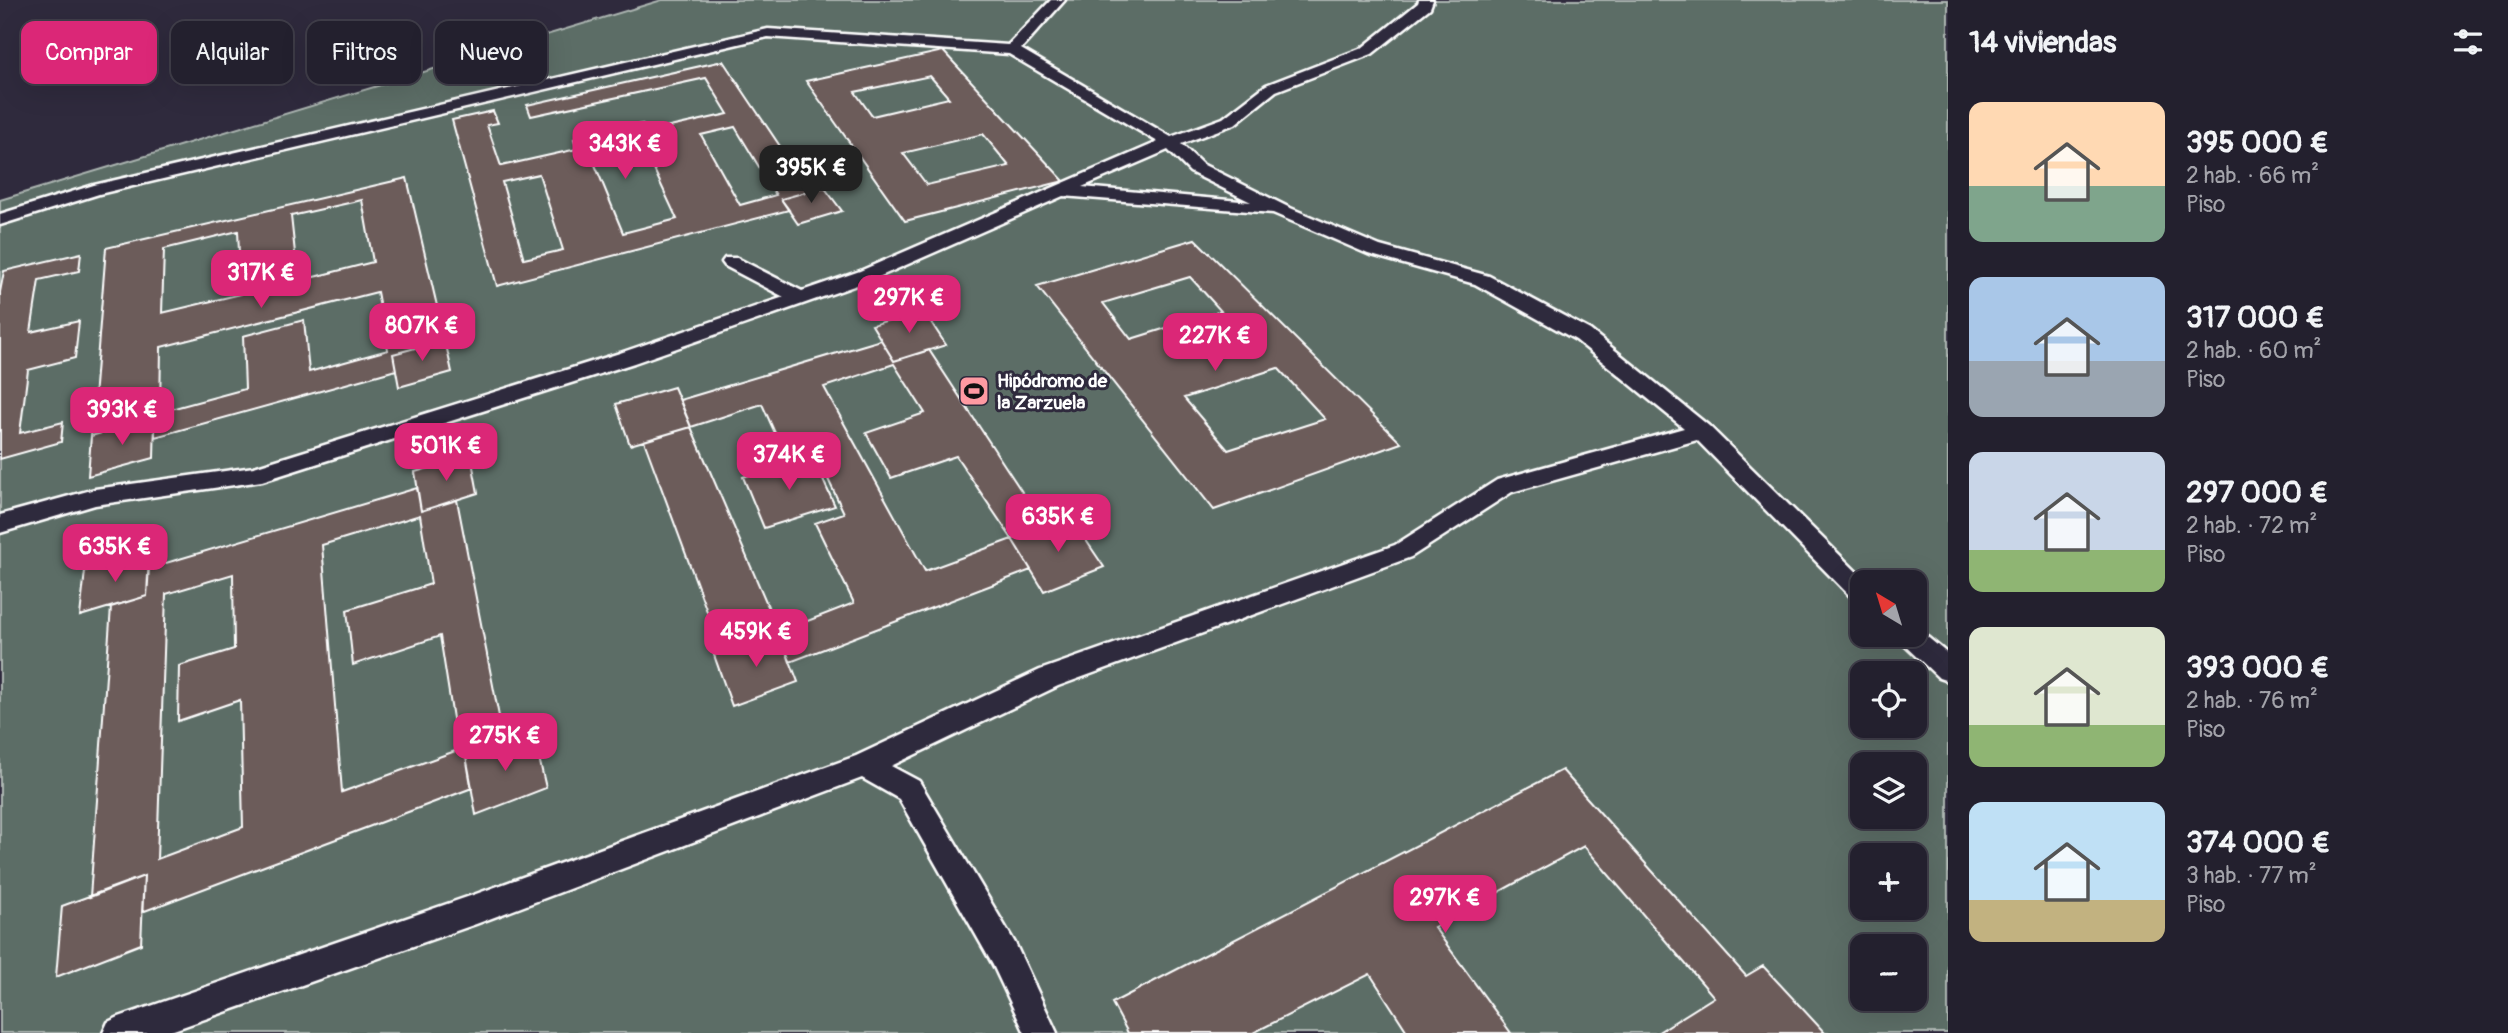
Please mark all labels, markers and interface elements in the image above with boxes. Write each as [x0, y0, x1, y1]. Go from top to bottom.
chip: Comprar [21, 21, 157, 84]
chip: Alquilar [171, 21, 293, 84]
chip: Filtros [307, 21, 421, 84]
chip: Nuevo [435, 21, 547, 84]
icon: filters [2449, 23, 2487, 61]
text: 14 viviendas [1969, 24, 2116, 61]
pin: 343K € [568, 122, 682, 181]
text: 395 000 € [2186, 124, 2329, 161]
text: 343K € [588, 129, 662, 158]
icon: home [2025, 130, 2109, 214]
pin: 395K € [754, 146, 868, 205]
text: 395K € [775, 153, 847, 182]
text: 2 hab. · 66 m² [2186, 161, 2319, 190]
text: Piso [2186, 190, 2225, 219]
pin: 317K € [204, 250, 318, 310]
text: 317K € [227, 258, 295, 287]
pin: 297K € [852, 276, 966, 335]
text: 297K € [874, 283, 944, 312]
text: 317 000 € [2186, 299, 2325, 336]
pin: 807K € [365, 304, 479, 363]
icon: home [2025, 305, 2109, 389]
text: 807K € [385, 311, 459, 340]
pin: 227K € [1158, 314, 1272, 373]
text: 227K € [1179, 321, 1251, 350]
text: 2 hab. · 60 m² [2186, 336, 2321, 365]
text: Piso [2186, 365, 2225, 394]
place label: Hipódromo de la Zarzuela [997, 369, 1108, 415]
sports icon: Hipódromo de la Zarzuela [957, 374, 991, 408]
pin: 393K € [65, 388, 179, 447]
text: 393K € [86, 395, 158, 424]
pin: 501K € [389, 424, 503, 483]
text: 501K € [410, 431, 482, 460]
pin: 374K € [732, 433, 846, 492]
text: 374K € [753, 440, 825, 469]
text: 297 000 € [2186, 474, 2328, 511]
icon: home [2025, 480, 2109, 564]
pin: 635K € [1001, 494, 1115, 554]
text: 635K € [1022, 502, 1094, 531]
text: 2 hab. · 72 m² [2186, 511, 2317, 540]
pin: 635K € [58, 524, 172, 584]
text: 635K € [79, 532, 151, 561]
text: Piso [2186, 540, 2225, 569]
north arrow [1850, 570, 1927, 648]
map controls [1850, 570, 1927, 1011]
pin: 459K € [699, 610, 813, 669]
text: 459K € [720, 617, 792, 646]
text: 393 000 € [2186, 649, 2329, 686]
icon: home [2025, 655, 2109, 739]
button: locate [1850, 661, 1927, 738]
text: 2 hab. · 76 m² [2186, 686, 2318, 715]
pin: 275K € [448, 714, 562, 773]
text: Piso [2186, 715, 2225, 744]
text: 275K € [469, 721, 541, 750]
button: layers [1850, 752, 1927, 829]
text: 374 000 € [2186, 824, 2330, 861]
icon: home [2025, 830, 2109, 914]
button: + [1850, 843, 1927, 920]
text: 3 hab. · 77 m² [2186, 861, 2317, 890]
pin: 297K € [1388, 876, 1502, 935]
text: 297K € [1410, 883, 1480, 912]
text: Piso [2186, 890, 2225, 919]
button: − [1850, 934, 1927, 1011]

